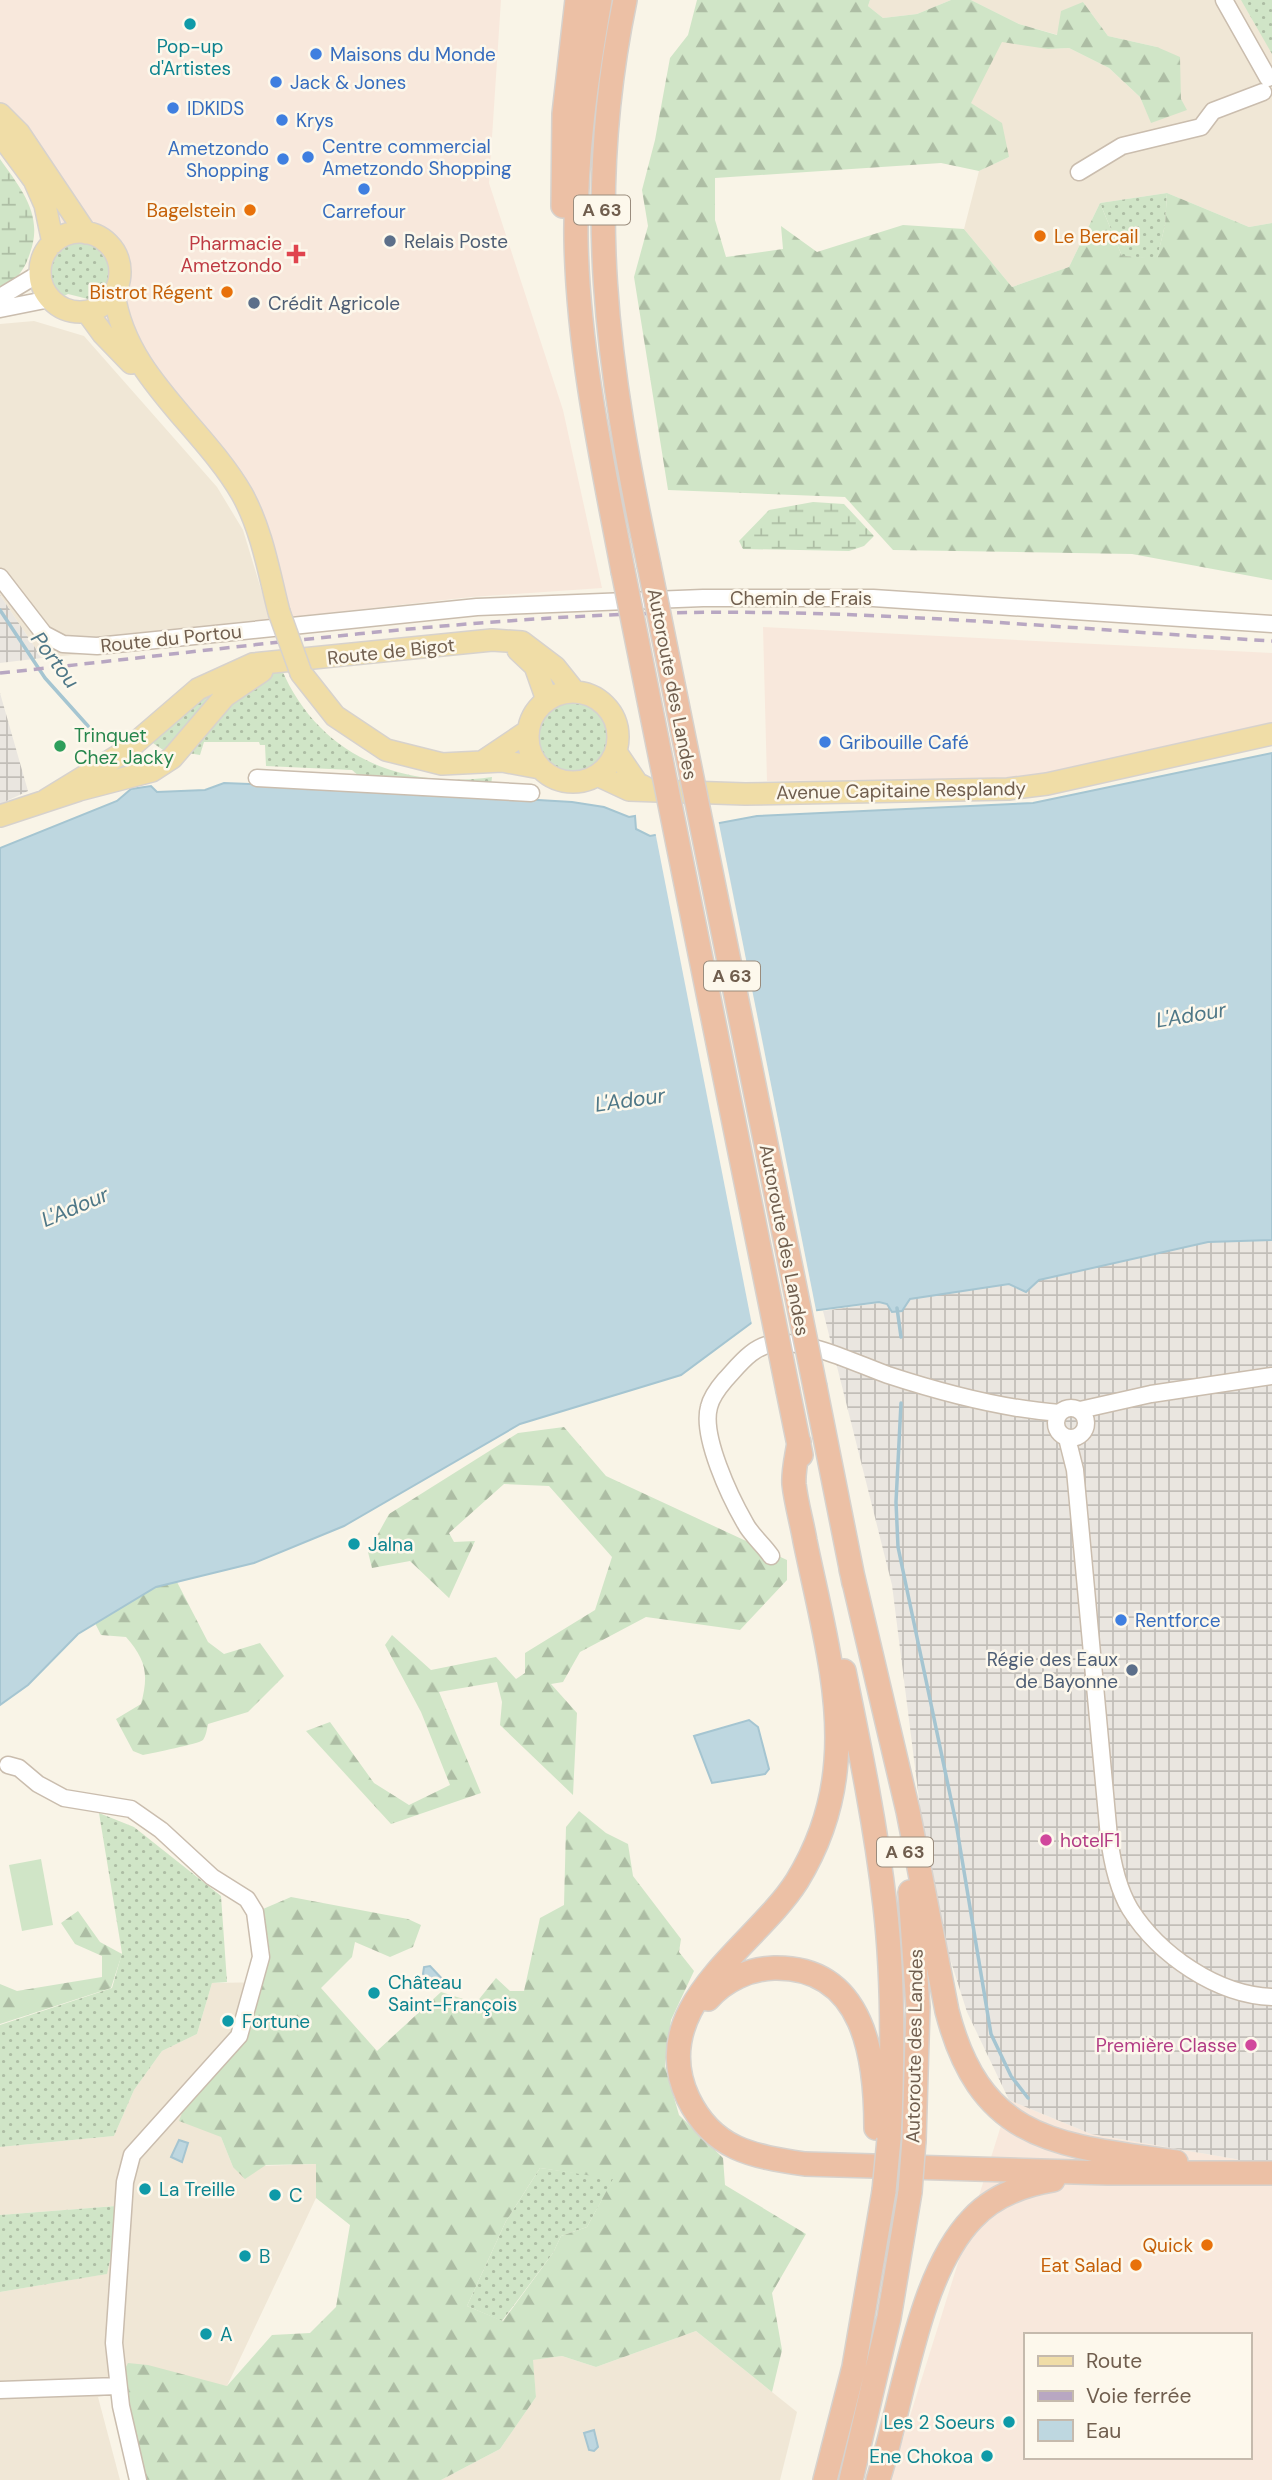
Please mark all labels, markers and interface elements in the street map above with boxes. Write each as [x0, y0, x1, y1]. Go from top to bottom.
marker: Pop-up d'Artistes [182, 16, 198, 32]
place label: Pop-up d'Artistes [149, 34, 231, 81]
place label: Maisons du Monde [330, 42, 496, 67]
marker: Maisons du Monde [308, 46, 324, 62]
place label: Jack & Jones [290, 70, 406, 95]
marker: Jack & Jones [268, 74, 284, 90]
place label: IDKIDS [187, 96, 244, 121]
marker: IDKIDS [165, 100, 181, 116]
place label: Krys [296, 108, 334, 133]
marker: Krys [274, 112, 290, 128]
place label: Centre commercial Ametzondo Shopping [322, 134, 512, 181]
place label: Ametzondo Shopping [167, 136, 269, 183]
marker: Centre commercial Ametzondo Shopping [300, 149, 316, 165]
marker: Ametzondo Shopping [275, 151, 291, 167]
marker: Carrefour [356, 181, 372, 197]
road number: A 63 [574, 196, 630, 224]
place label: Bagelstein [146, 198, 236, 223]
place label: Carrefour [322, 199, 406, 224]
marker: Bagelstein [242, 202, 258, 218]
place label: Le Bercail [1054, 224, 1138, 249]
marker: Le Bercail [1032, 228, 1048, 244]
place label: Relais Poste [404, 229, 508, 254]
place label: Pharmacie Ametzondo [180, 231, 282, 278]
marker: Relais Poste [382, 233, 398, 249]
marker: Pharmacie Ametzondo [288, 246, 304, 262]
place label: Bistrot Régent [90, 280, 213, 305]
marker: Bistrot Régent [219, 284, 235, 300]
place label: Crédit Agricole [268, 291, 400, 316]
marker: Crédit Agricole [246, 295, 262, 311]
street label: Autoroute des Landes [642, 586, 703, 782]
street label: Chemin de Frais [730, 586, 872, 611]
street label: Route du Portou [99, 619, 243, 658]
water label: Portou [24, 626, 86, 694]
street label: Route de Bigot [326, 632, 456, 671]
place label: Trinquet Chez Jacky [74, 723, 174, 770]
place label: Gribouille Café [839, 730, 969, 755]
marker: Gribouille Café [817, 734, 833, 750]
marker: Trinquet Chez Jacky [52, 738, 68, 754]
street label: Avenue Capitaine Resplandy [776, 776, 1027, 805]
road number: A 63 [704, 961, 760, 990]
water label: L'Adour [1154, 995, 1229, 1034]
water label: L'Adour [593, 1081, 668, 1119]
street label: Autoroute des Landes [754, 1142, 815, 1338]
water label: L'Adour [37, 1180, 114, 1234]
place label: Jalna [368, 1532, 413, 1557]
marker: Jalna [346, 1536, 362, 1552]
place label: Rentforce [1135, 1608, 1221, 1633]
marker: Rentforce [1113, 1612, 1129, 1628]
place label: Régie des Eaux de Bayonne [987, 1647, 1119, 1694]
marker: Régie des Eaux de Bayonne [1124, 1662, 1140, 1678]
place label: hotelF1 [1060, 1828, 1120, 1853]
marker: hotelF1 [1038, 1832, 1054, 1848]
road number: A 63 [877, 1838, 933, 1866]
street label: Autoroute des Landes [900, 1949, 929, 2143]
place label: Château Saint-François [388, 1970, 517, 2017]
marker: Château Saint-François [366, 1985, 382, 2001]
place label: Fortune [242, 2009, 310, 2034]
marker: Fortune [220, 2013, 236, 2029]
place label: Première Classe [1096, 2033, 1237, 2058]
marker: Première Classe [1243, 2037, 1259, 2053]
place label: La Treille [159, 2177, 235, 2202]
marker: La Treille [137, 2181, 153, 2197]
place label: C [289, 2183, 303, 2208]
marker: C [267, 2187, 283, 2203]
place label: Quick [1142, 2233, 1193, 2258]
marker: Quick [1199, 2237, 1215, 2253]
place label: B [259, 2244, 270, 2269]
marker: B [237, 2248, 253, 2264]
place label: Eat Salad [1041, 2253, 1122, 2278]
marker: Eat Salad [1128, 2257, 1144, 2273]
place label: A [220, 2322, 233, 2347]
marker: A [198, 2326, 214, 2342]
legend [1024, 2333, 1251, 2459]
text: Route [1086, 2347, 1142, 2375]
text: Voie ferrée [1086, 2382, 1191, 2410]
place label: Les 2 Soeurs [883, 2410, 995, 2435]
marker: Les 2 Soeurs [1001, 2414, 1017, 2430]
text: Eau [1086, 2417, 1121, 2445]
place label: Ene Chokoa [869, 2444, 973, 2469]
marker: Ene Chokoa [979, 2448, 995, 2464]

